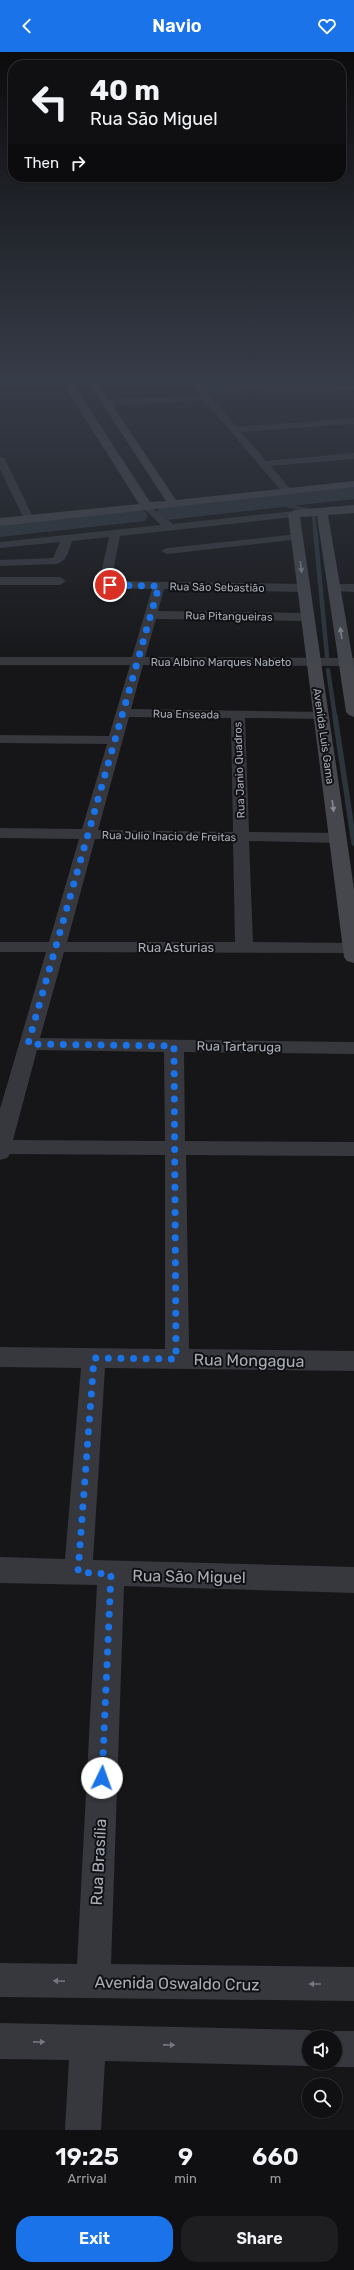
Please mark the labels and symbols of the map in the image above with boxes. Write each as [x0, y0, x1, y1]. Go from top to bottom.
one-way arrow [298, 560, 304, 573]
pin [93, 568, 127, 602]
street label: Rua São Sebastião [169, 580, 265, 595]
street label: Rua Pitangueiras [185, 609, 273, 624]
one-way arrow [338, 626, 344, 639]
street label: Rua Albino Marques Nabeto [151, 656, 291, 669]
street label: Avenida Luis Gama [310, 687, 337, 785]
street label: Rua Enseada [153, 707, 219, 722]
street label: Rua Janio Quadros [231, 721, 248, 818]
one-way arrow [330, 800, 337, 812]
street label: Rua Julio Inacio de Freitas [102, 829, 237, 844]
street label: Rua Asturias [138, 940, 215, 955]
street label: Rua Tartaruga [196, 1038, 282, 1056]
street label: Rua Mongagua [193, 1350, 305, 1371]
street label: Rua São Miguel [132, 1566, 246, 1587]
position arrow [81, 1757, 123, 1799]
street label: Rua Brasília [87, 1818, 110, 1906]
street label: Avenida Oswaldo Cruz [94, 1973, 260, 1994]
one-way arrow [53, 1978, 65, 1985]
one-way arrow [308, 1981, 321, 1987]
one-way arrow [33, 2039, 46, 2045]
one-way arrow [163, 2041, 175, 2048]

